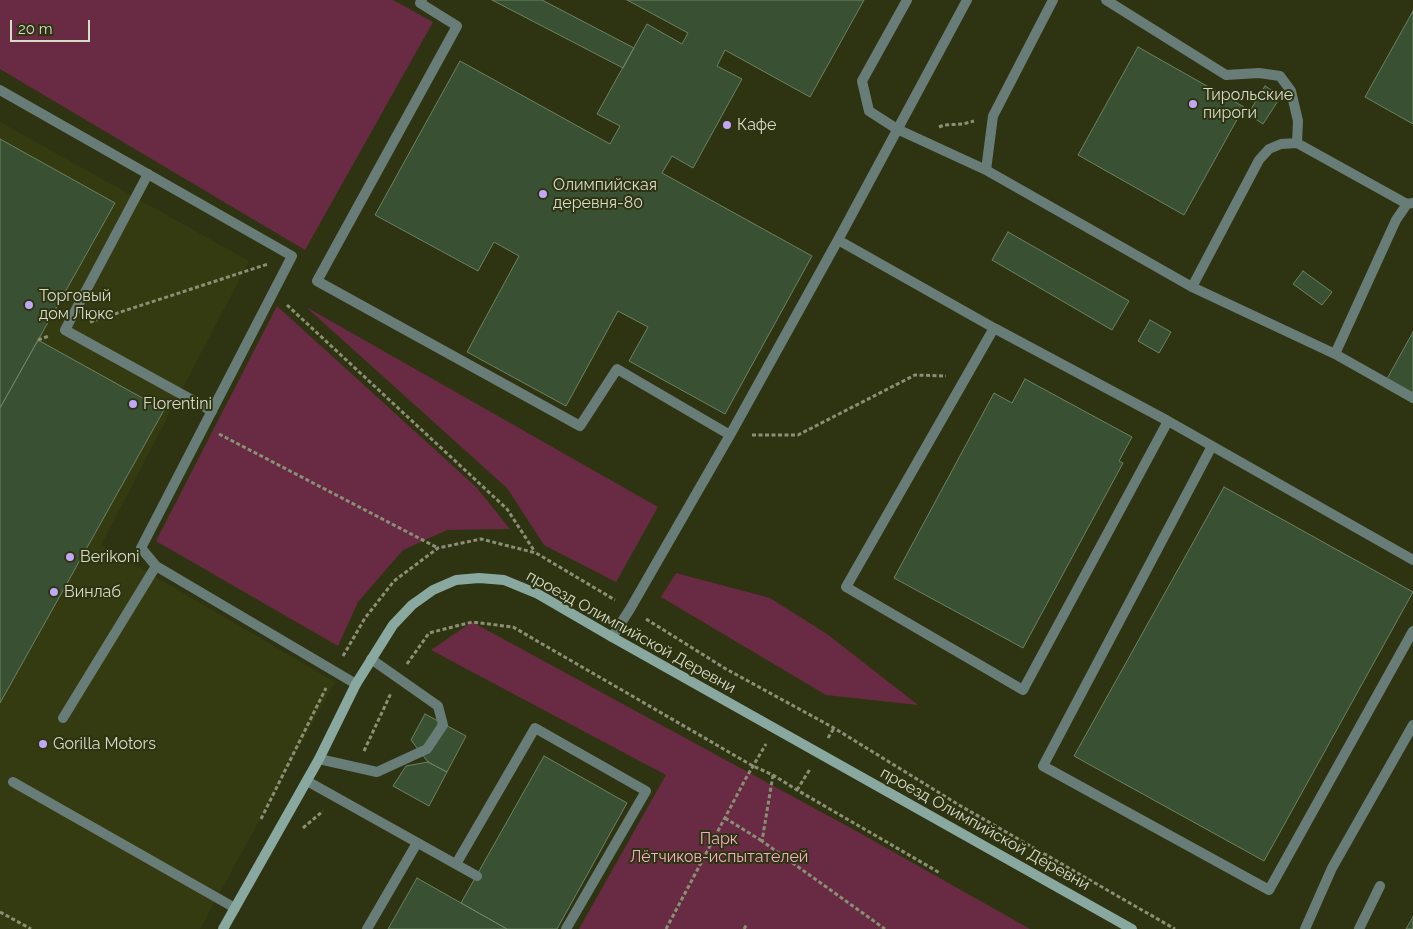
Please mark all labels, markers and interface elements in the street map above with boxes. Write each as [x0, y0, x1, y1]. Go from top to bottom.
scale bar [12, 10, 92, 42]
text: 20 m [18, 20, 53, 38]
place label: Тирольские пироги [1203, 85, 1293, 123]
marker: Тирольские пироги [1187, 98, 1199, 110]
place label: Кафе [737, 115, 776, 135]
marker: Кафе [721, 119, 733, 131]
place label: Олимпийская деревня-80 [553, 175, 657, 213]
marker: Олимпийская деревня-80 [537, 188, 549, 200]
place label: Торговый дом Люкс [39, 286, 114, 324]
marker: Торговый дом Люкс [23, 299, 35, 311]
place label: Florentini [143, 394, 212, 414]
marker: Florentini [127, 398, 139, 410]
place label: Berikoni [80, 547, 140, 567]
marker: Berikoni [64, 551, 76, 563]
street label: проезд Олимпийской Деревни [523, 566, 739, 698]
place label: Винлаб [64, 582, 121, 602]
marker: Винлаб [48, 586, 60, 598]
place label: Gorilla Motors [53, 734, 156, 754]
marker: Gorilla Motors [37, 738, 49, 750]
street label: проезд Олимпийской Деревни [877, 763, 1093, 895]
park label: Парк Лётчиков-испытателей [630, 829, 808, 867]

